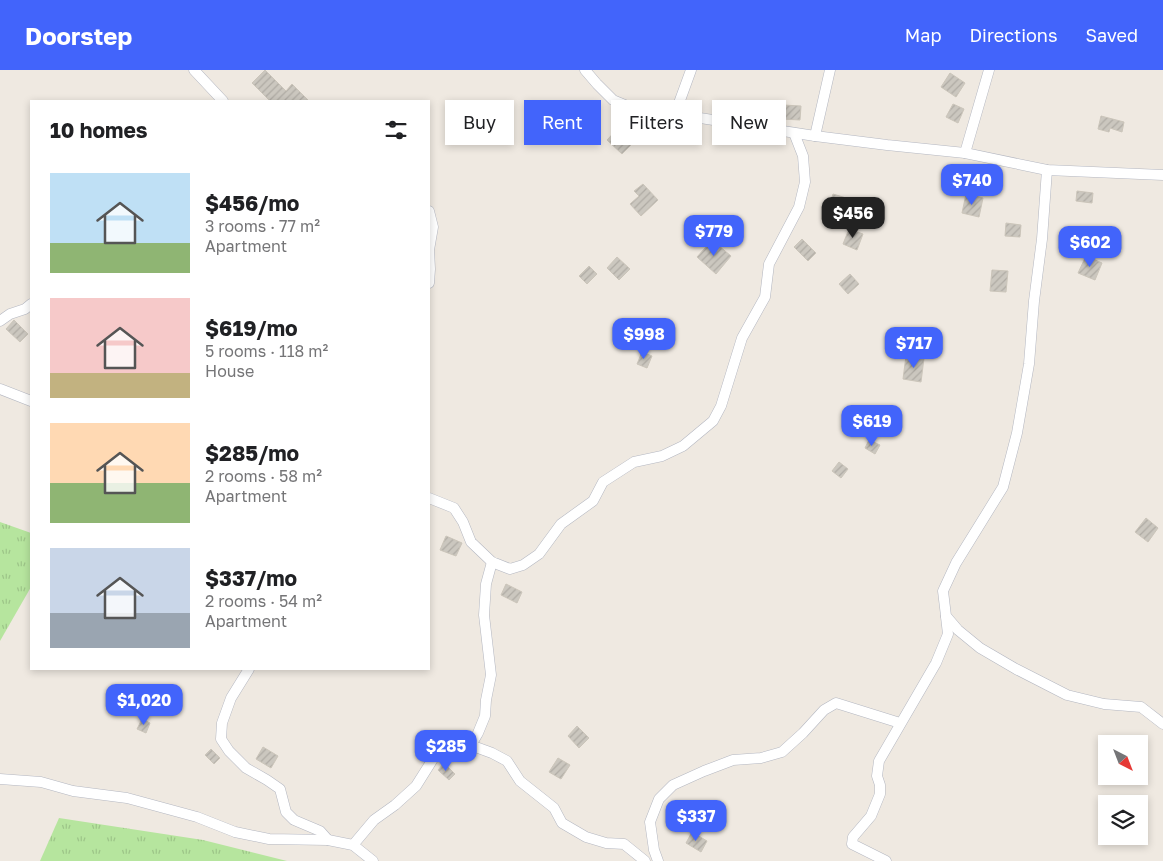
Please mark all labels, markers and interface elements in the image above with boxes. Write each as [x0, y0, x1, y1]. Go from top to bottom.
text: Doorstep [25, 21, 132, 50]
text: Map [905, 24, 941, 46]
text: Directions [969, 24, 1057, 46]
text: Saved [1085, 24, 1138, 46]
chip: Buy [445, 100, 514, 145]
chip: Rent [524, 100, 601, 145]
chip: Filters [611, 100, 702, 145]
chip: New [712, 100, 786, 145]
icon: filters [382, 116, 410, 144]
text: 10 homes [50, 117, 148, 143]
pin: $740 [942, 164, 1002, 206]
text: $740 [952, 170, 992, 190]
text: $456/mo [205, 190, 299, 216]
icon: home [90, 193, 150, 253]
pin: $456 [823, 196, 883, 239]
text: $456 [833, 203, 873, 223]
pin: $779 [684, 214, 744, 257]
text: 3 rooms · 77 m² [205, 216, 320, 236]
text: $779 [695, 221, 733, 241]
pin: $602 [1060, 226, 1120, 268]
text: $602 [1069, 232, 1111, 252]
text: Apartment [205, 236, 287, 256]
text: $619/mo [205, 315, 298, 341]
icon: home [90, 318, 150, 378]
pin: $998 [614, 318, 674, 360]
text: $998 [623, 324, 665, 344]
pin: $717 [884, 326, 944, 369]
text: $717 [896, 333, 932, 353]
text: 5 rooms · 118 m² [205, 341, 328, 361]
text: House [205, 361, 254, 381]
pin: $619 [842, 404, 902, 447]
text: $619 [852, 411, 892, 431]
text: $285/mo [205, 440, 299, 466]
icon: home [90, 443, 150, 503]
text: 2 rooms · 58 m² [205, 466, 322, 486]
text: Apartment [205, 486, 287, 506]
text: $337/mo [205, 565, 297, 591]
icon: home [90, 568, 150, 628]
text: 2 rooms · 54 m² [205, 591, 322, 611]
text: Apartment [205, 611, 287, 631]
pin: $1,020 [103, 684, 185, 726]
text: $1,020 [117, 690, 171, 710]
pin: $285 [416, 730, 476, 772]
north arrow [1098, 735, 1148, 785]
map controls [1098, 735, 1148, 845]
text: $285 [426, 736, 466, 756]
button: layers [1098, 795, 1148, 845]
pin: $337 [666, 800, 726, 842]
text: $337 [677, 806, 715, 826]

